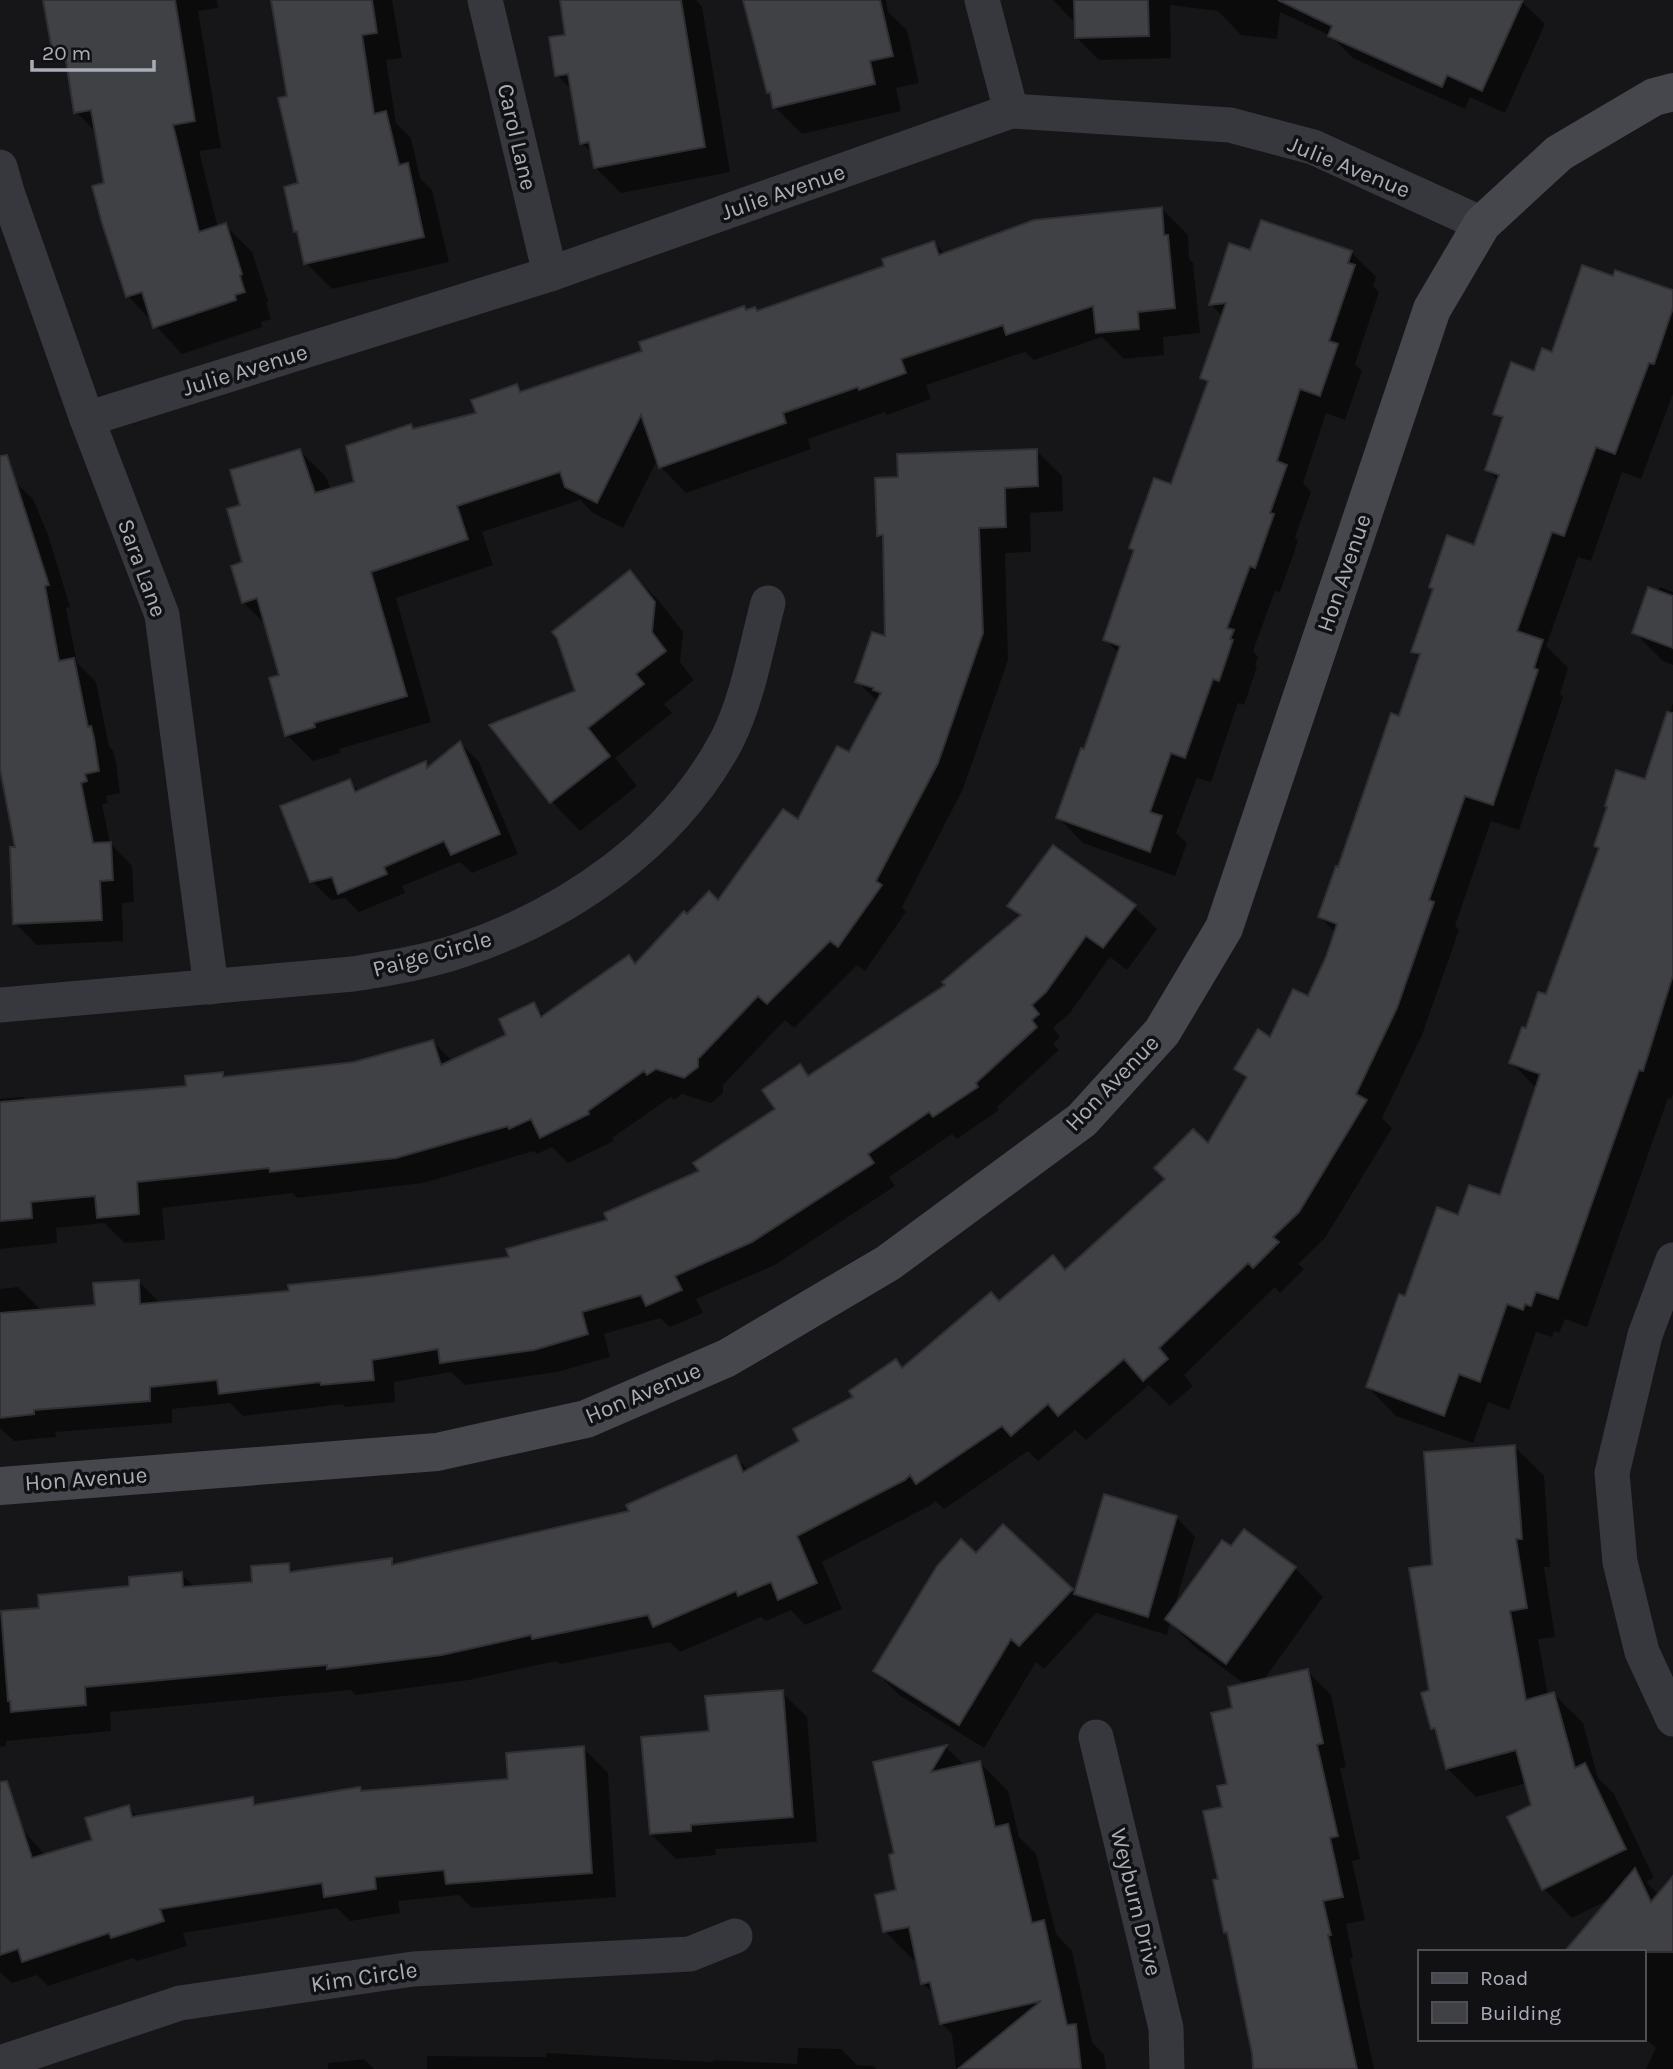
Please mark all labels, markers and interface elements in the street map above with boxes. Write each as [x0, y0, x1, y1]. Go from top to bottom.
scale bar [32, 28, 154, 72]
text: 20 m [42, 41, 91, 65]
street label: Carol Lane [492, 81, 542, 193]
street label: Julie Avenue [1284, 130, 1414, 204]
street label: Julie Avenue [717, 158, 849, 226]
street label: Julie Avenue [179, 338, 311, 402]
street label: Hon Avenue [1311, 510, 1377, 636]
street label: Sara Lane [112, 515, 172, 621]
street label: Paige Circle [370, 925, 494, 983]
street label: Hon Avenue [1060, 1029, 1164, 1137]
street label: Hon Avenue [581, 1357, 705, 1429]
street label: Hon Avenue [24, 1461, 148, 1497]
street label: Weyburn Drive [1105, 1825, 1167, 1979]
legend [1418, 1950, 1645, 2041]
street label: Kim Circle [309, 1956, 419, 1998]
text: Road [1480, 1966, 1528, 1990]
text: Building [1480, 2001, 1561, 2025]

